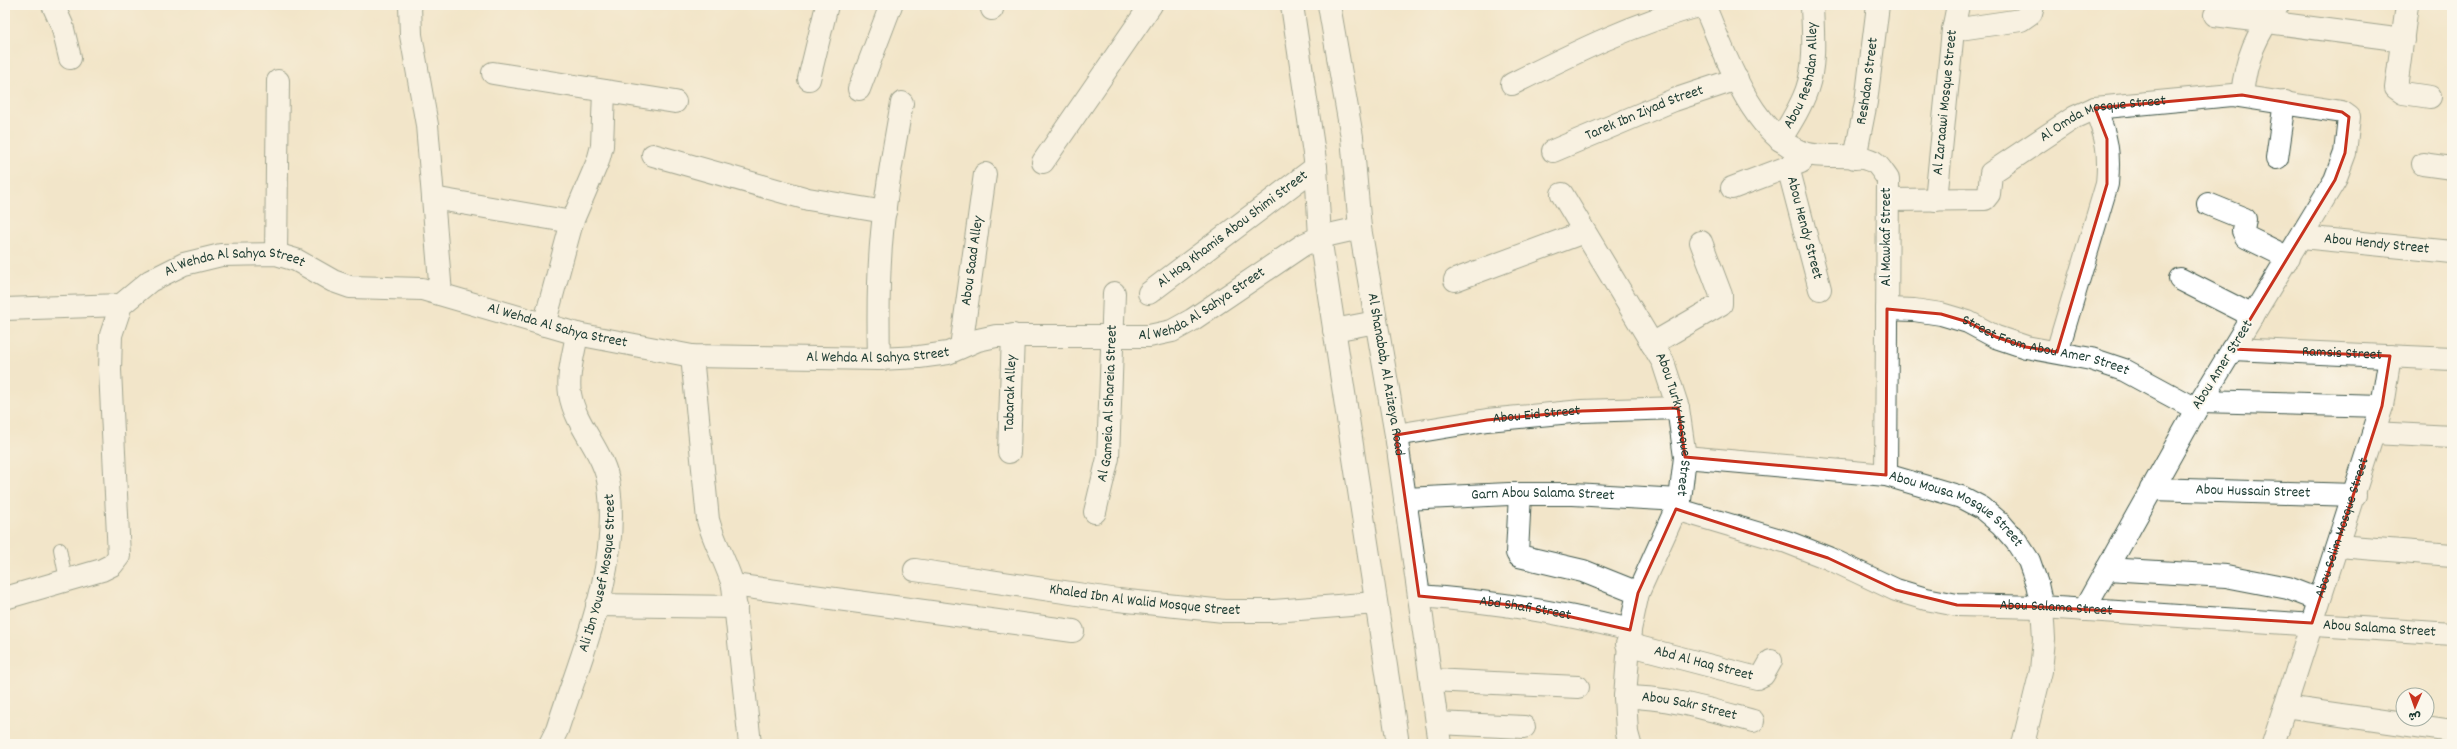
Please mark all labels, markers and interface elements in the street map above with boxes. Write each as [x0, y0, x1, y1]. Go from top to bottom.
street label: Abou Reshdan Alley [1778, 21, 1824, 133]
street label: Al Zaraawi Mosque Street [1928, 28, 1964, 176]
street label: Reshdan Street [1851, 36, 1885, 127]
street label: Tarek Ibn Ziyad Street [1582, 80, 1707, 147]
street label: Al Omda Mosque Street [2036, 90, 2167, 148]
street label: Al Hag Khamis Abou Shimi Street [1153, 165, 1313, 294]
street label: Abou Hendy Street [1780, 174, 1828, 282]
street label: Al Mawkaf Street [1876, 187, 1898, 287]
street label: Abou Saad Alley [956, 214, 990, 307]
street label: Abou Hendy Street [2323, 228, 2431, 261]
street label: Al Wehda Al Sahya Street [160, 243, 310, 283]
street label: Al Wehda Al Sahya Street [1139, 262, 1271, 347]
street label: Al Shanabab, Al Azizeya Road [1361, 291, 1410, 457]
street label: Al Wehda Al Sahya Street [485, 298, 629, 354]
street label: Street From Abou Amer Street [1959, 310, 2134, 382]
street label: Abou Amer Street [2187, 316, 2260, 414]
street label: Al Gameia Al Shareia Street [1092, 324, 1124, 484]
street label: Ramsis Street [2301, 341, 2383, 367]
street label: Al Wehda Al Sahya Street [806, 342, 951, 370]
street label: Abou Turky Mosque Street [1649, 348, 1696, 498]
street label: Tabarak Alley [999, 353, 1023, 432]
street label: Abou Eid Street [1492, 400, 1582, 430]
street label: Abou Selim Mosque Street [2310, 455, 2376, 601]
street label: Abou Mousa Mosque Street [1886, 465, 2029, 552]
street label: Abou Hussain Street [2195, 479, 2311, 505]
street label: Garn Abou Salama Street [1471, 483, 1616, 507]
street label: Ali Ibn Yousef Mosque Street [573, 492, 622, 655]
street label: Khaled Ibn Al Walid Mosque Street [1048, 579, 1241, 622]
street label: Abd Shafi Street [1478, 591, 1573, 627]
street label: Abou Salama Street [1999, 595, 2114, 623]
street label: Abou Salama Street [2322, 615, 2437, 644]
street label: Abd Al Haq Street [1651, 640, 1756, 688]
street label: Abou Sakr Street [1641, 687, 1740, 727]
north arrow [2395, 687, 2435, 727]
text: ش [2408, 707, 2421, 723]

